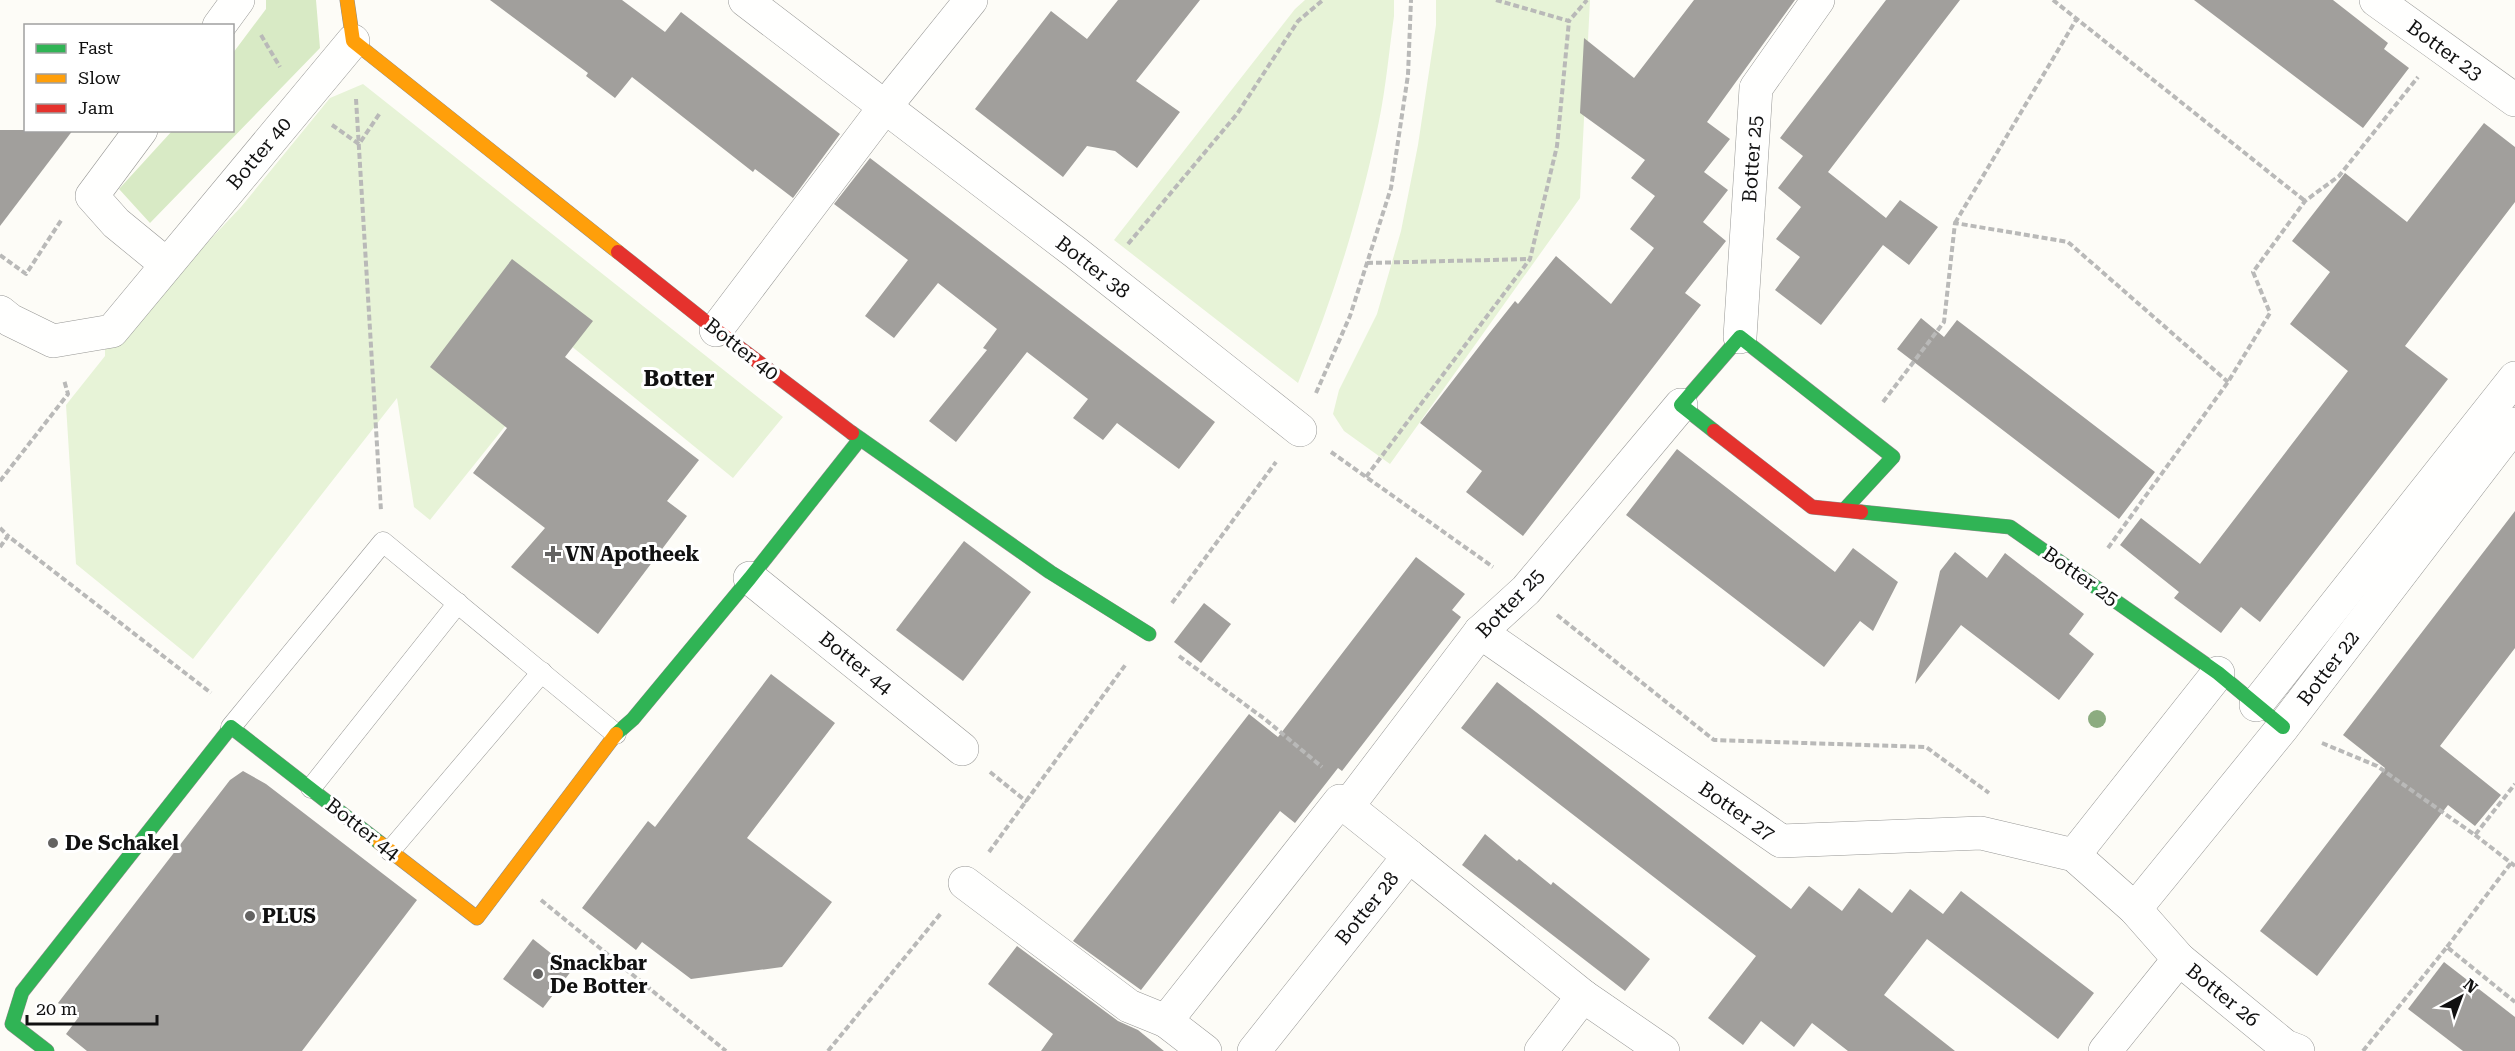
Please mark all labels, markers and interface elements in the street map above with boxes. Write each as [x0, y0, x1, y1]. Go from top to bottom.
street label: Botter 23 [2403, 15, 2487, 85]
legend [24, 24, 234, 132]
text: Fast [78, 37, 113, 58]
text: Slow [78, 67, 120, 88]
text: Jam [78, 97, 114, 118]
street label: Botter 40 [222, 112, 296, 194]
street label: Botter 25 [1737, 115, 1767, 203]
street label: Botter 38 [1051, 231, 1135, 303]
street label: Botter 40 [700, 313, 784, 385]
district label: Botter [643, 366, 715, 391]
street label: Botter 25 [2038, 541, 2124, 611]
place label: VN Apotheek [565, 542, 700, 566]
marker: VN Apotheek [546, 547, 560, 561]
street label: Botter 25 [1471, 563, 1549, 643]
street label: Botter 44 [815, 626, 898, 700]
street label: Botter 22 [2292, 626, 2364, 710]
street label: Botter 27 [1694, 776, 1780, 846]
street label: Botter 44 [321, 793, 405, 866]
place label: De Schakel [65, 831, 179, 855]
marker: De Schakel [46, 836, 60, 850]
street label: Botter 28 [1330, 867, 1404, 949]
place label: PLUS [262, 904, 316, 928]
marker: PLUS [243, 909, 257, 923]
place label: Snackbar De Botter [550, 951, 648, 998]
street label: Botter 26 [2182, 958, 2264, 1032]
marker: Snackbar De Botter [531, 967, 545, 981]
north arrow [2431, 967, 2491, 1027]
text: N [2460, 975, 2481, 997]
scale bar [27, 988, 158, 1026]
text: 20 m [36, 998, 77, 1019]

